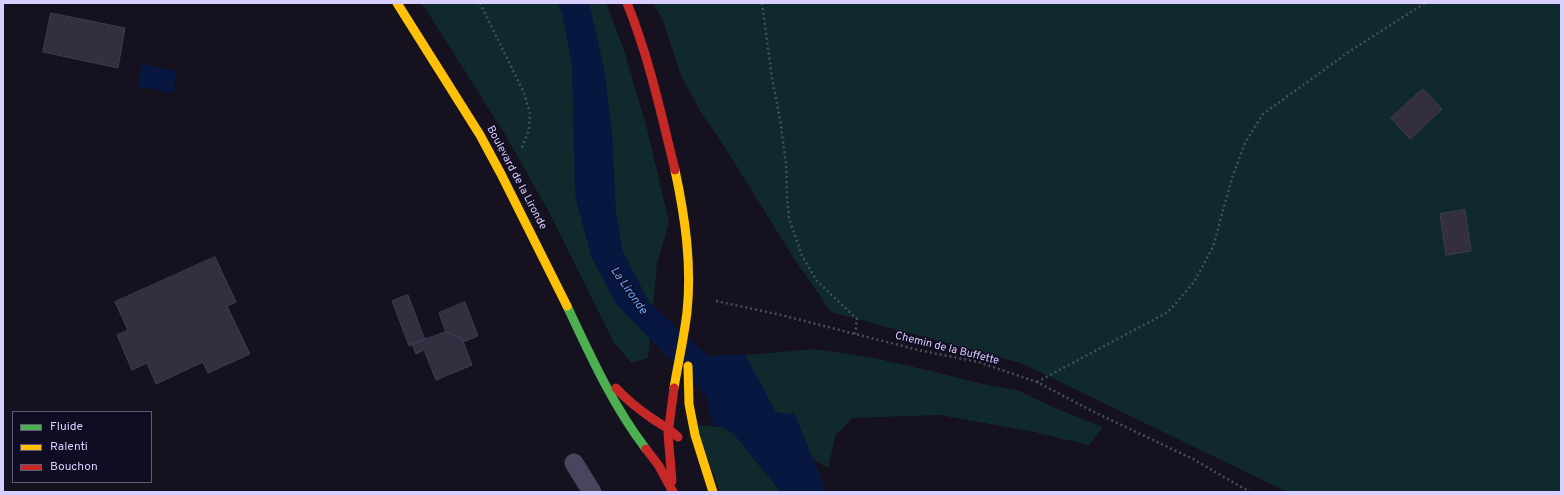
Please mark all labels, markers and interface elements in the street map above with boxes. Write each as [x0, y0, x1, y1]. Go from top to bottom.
street label: Boulevard de la Lironde [483, 124, 549, 232]
water label: La Lironde [606, 265, 650, 317]
street label: Chemin de la Buffette [894, 330, 1000, 368]
legend [12, 411, 152, 483]
text: Fluide [50, 419, 83, 435]
text: Ralenti [50, 439, 88, 455]
text: Bouchon [50, 459, 98, 475]

